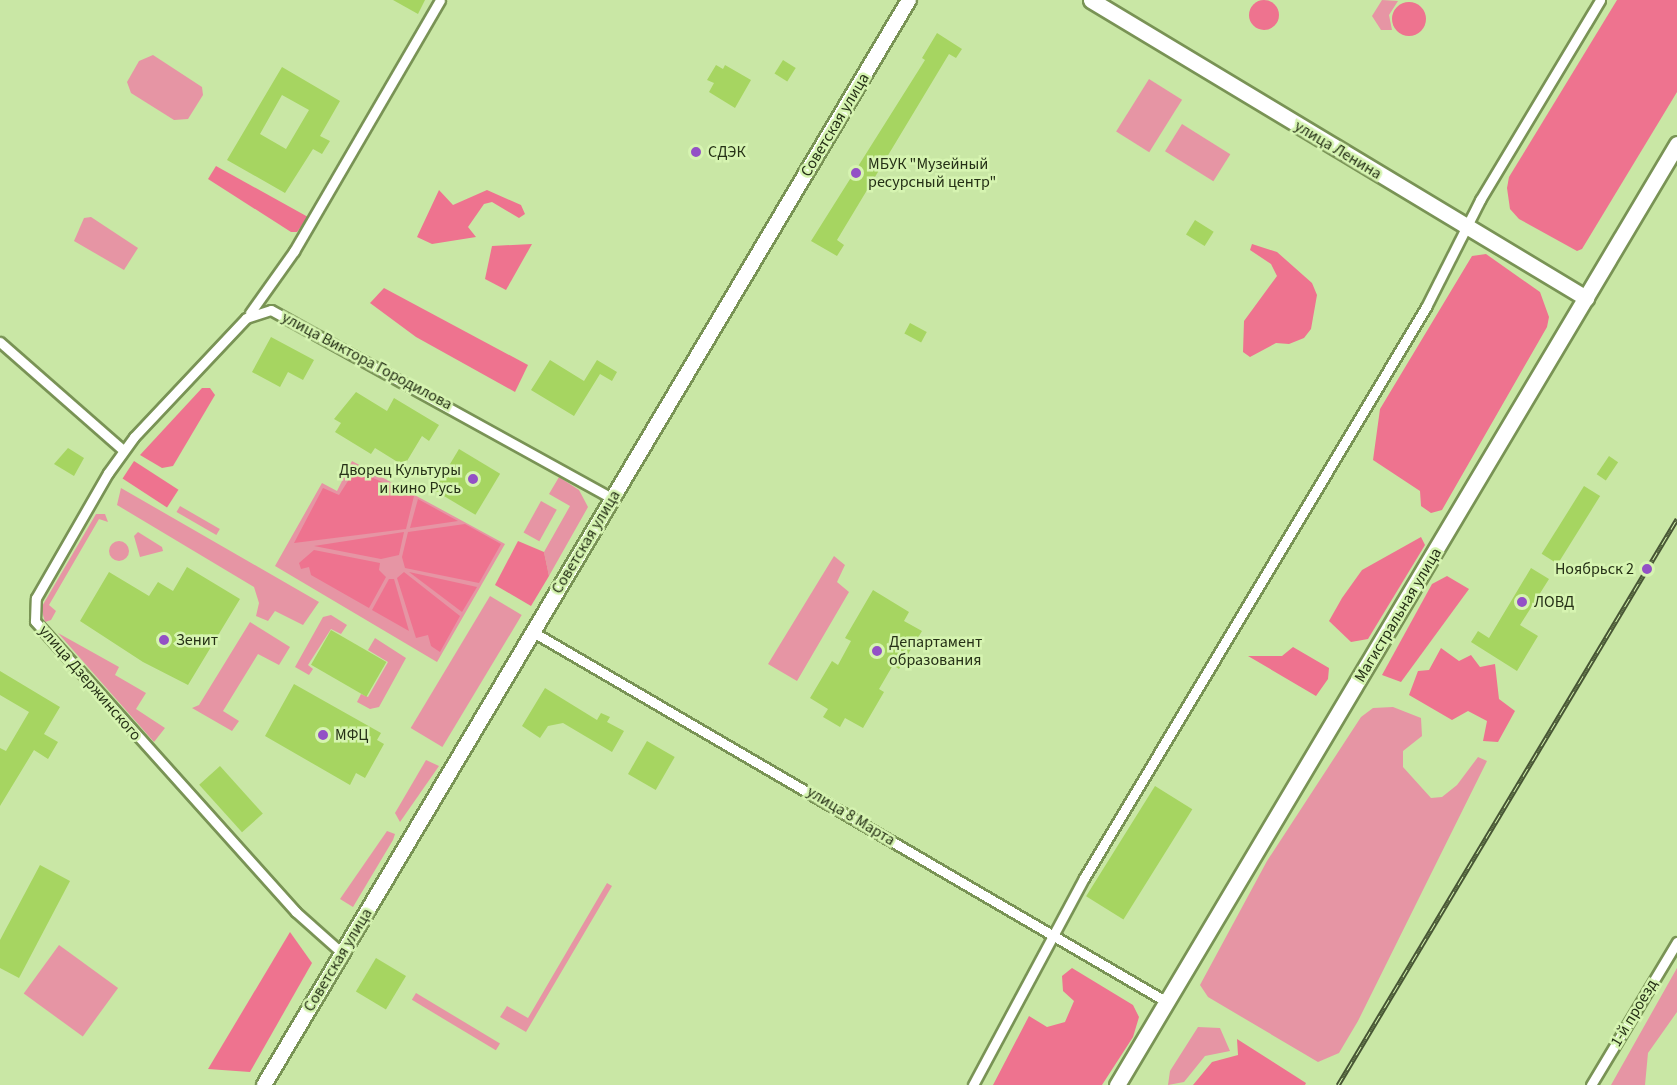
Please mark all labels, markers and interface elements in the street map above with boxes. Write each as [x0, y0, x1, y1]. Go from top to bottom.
street label: Советская улица [797, 70, 873, 180]
street label: улица Ленина [1291, 116, 1385, 184]
place label: СДЭК [708, 142, 746, 162]
marker: СДЭК [689, 145, 703, 159]
place label: МБУК "Музейный ресурсный центр" [868, 154, 996, 192]
marker: МБУК "Музейный ресурсный центр" [849, 166, 863, 180]
street label: улица Виктора Городилова [278, 308, 456, 414]
place label: Дворец Культуры и кино Русь [339, 460, 461, 498]
marker: Дворец Культуры и кино Русь [466, 472, 480, 486]
street label: Советская улица [548, 487, 624, 597]
street label: Магистральная улица [1350, 544, 1446, 686]
place label: Ноябрьск 2 [1555, 559, 1634, 579]
marker: Ноябрьск 2 [1638, 560, 1656, 578]
place label: ЛОВД [1534, 592, 1574, 612]
marker: ЛОВД [1515, 595, 1529, 609]
street label: улица Дзержинского [35, 621, 145, 745]
place label: Зенит [176, 630, 218, 650]
place label: Департамент образования [889, 632, 982, 670]
marker: Зенит [157, 633, 171, 647]
marker: Департамент образования [870, 644, 884, 658]
place label: МФЦ [335, 725, 369, 745]
marker: МФЦ [316, 728, 330, 742]
street label: улица 8 Марта [803, 782, 899, 850]
street label: Советская улица [300, 905, 376, 1015]
street label: 1-й проезд [1606, 976, 1662, 1050]

